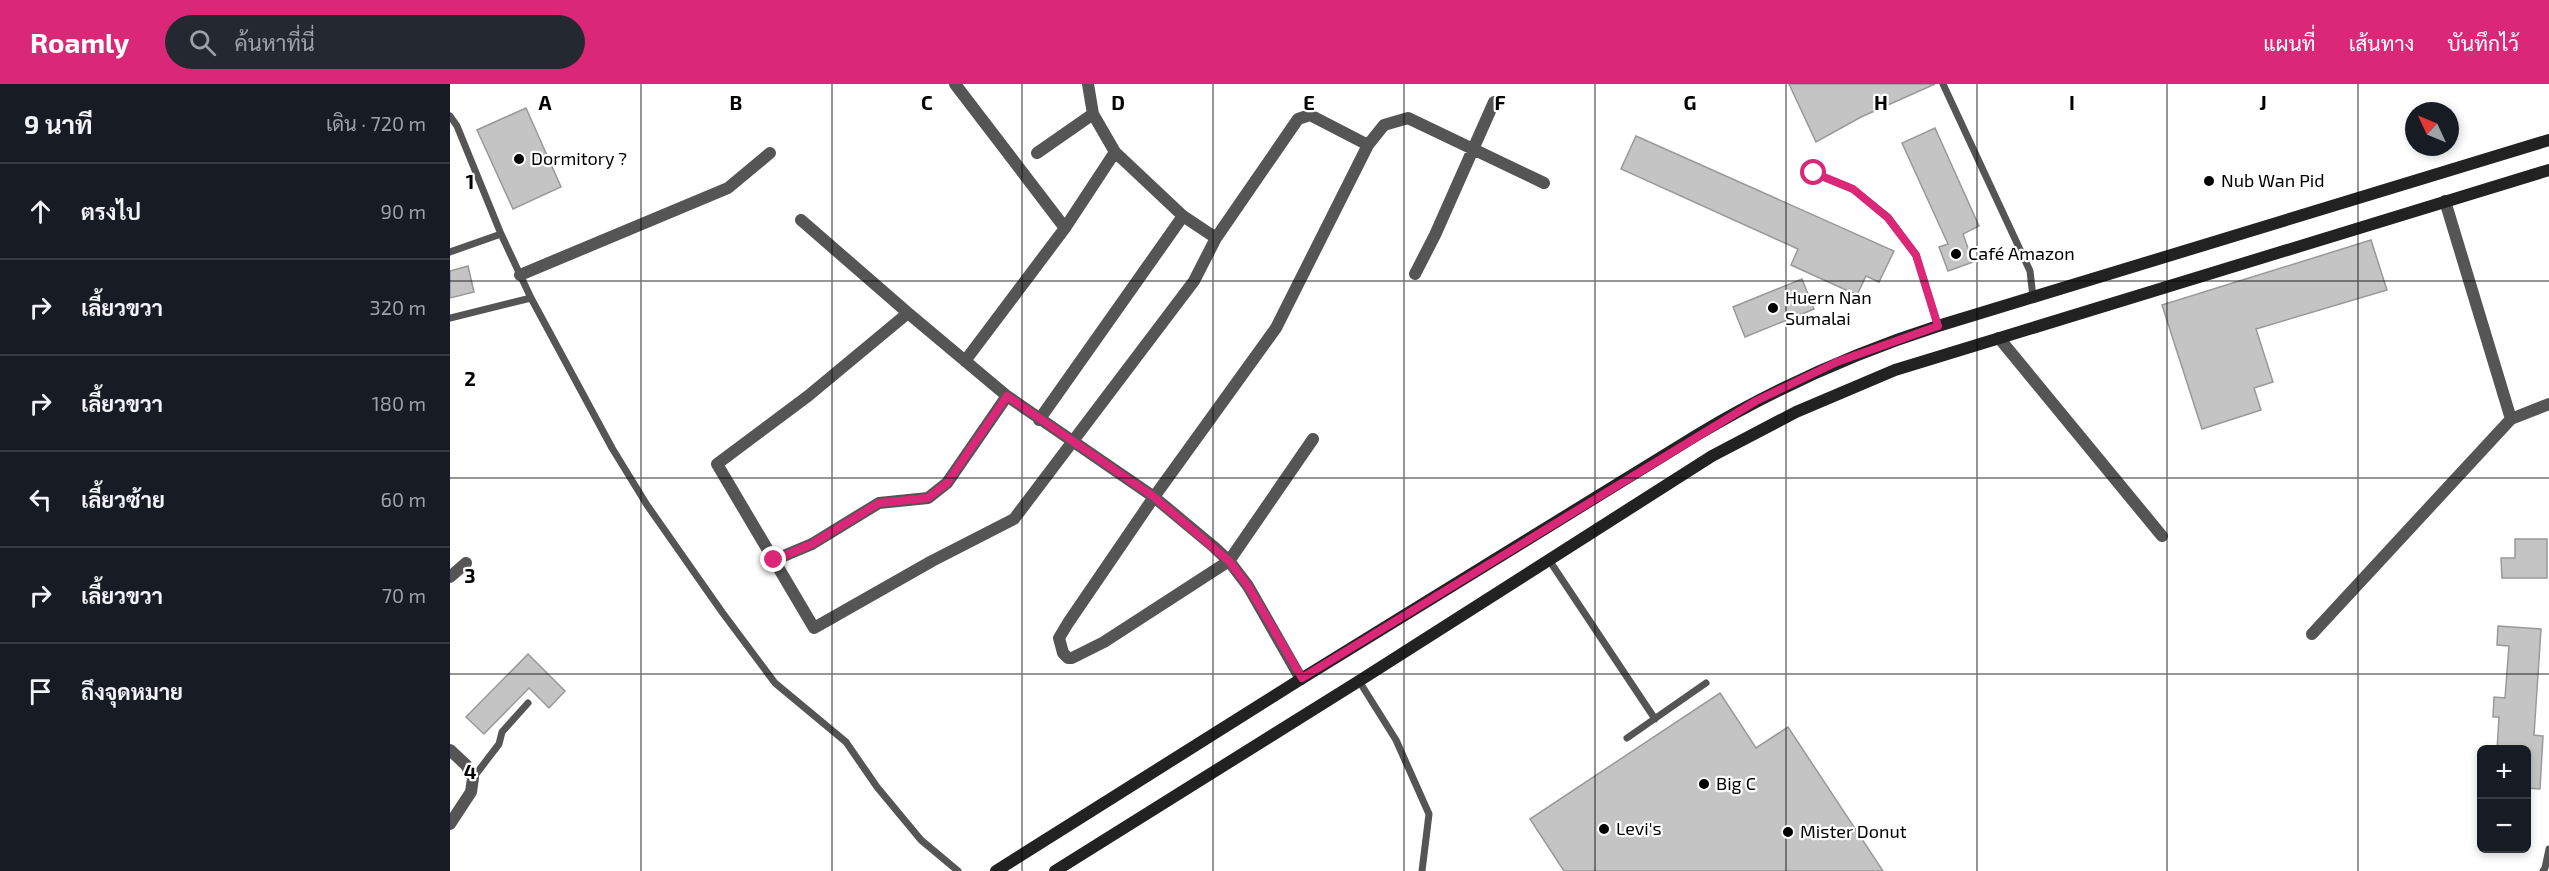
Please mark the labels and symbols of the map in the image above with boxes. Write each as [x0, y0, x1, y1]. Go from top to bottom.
text: A [538, 90, 552, 114]
text: B [730, 90, 742, 114]
text: C [921, 90, 933, 114]
text: D [1111, 90, 1125, 114]
text: E [1303, 90, 1315, 114]
text: F [1494, 90, 1506, 114]
text: G [1684, 90, 1696, 114]
text: H [1874, 90, 1888, 114]
text: I [2069, 90, 2075, 114]
text: J [2259, 90, 2267, 114]
north arrow [2405, 102, 2459, 156]
place label: Dormitory ? [531, 147, 627, 169]
marker: Dormitory ? [512, 152, 526, 166]
route start [1800, 159, 1826, 185]
text: 1 [466, 169, 474, 193]
place label: Nub Wan Pid [2221, 169, 2325, 191]
marker: Nub Wan Pid [2202, 174, 2216, 188]
place label: Café Amazon [1968, 242, 2075, 264]
marker: Café Amazon [1949, 247, 1963, 261]
place label: Huern Nan Sumalai [1785, 286, 1872, 329]
marker: Huern Nan Sumalai [1766, 301, 1780, 315]
text: 2 [464, 366, 476, 390]
route end [760, 546, 786, 572]
text: 3 [464, 563, 476, 587]
text: 4 [464, 759, 477, 783]
place label: Big C [1716, 772, 1756, 794]
marker: Big C [1697, 777, 1711, 791]
place label: Levi's [1616, 817, 1662, 839]
place label: Mister Donut [1800, 820, 1907, 842]
marker: Levi's [1597, 822, 1611, 836]
marker: Mister Donut [1781, 825, 1795, 839]

